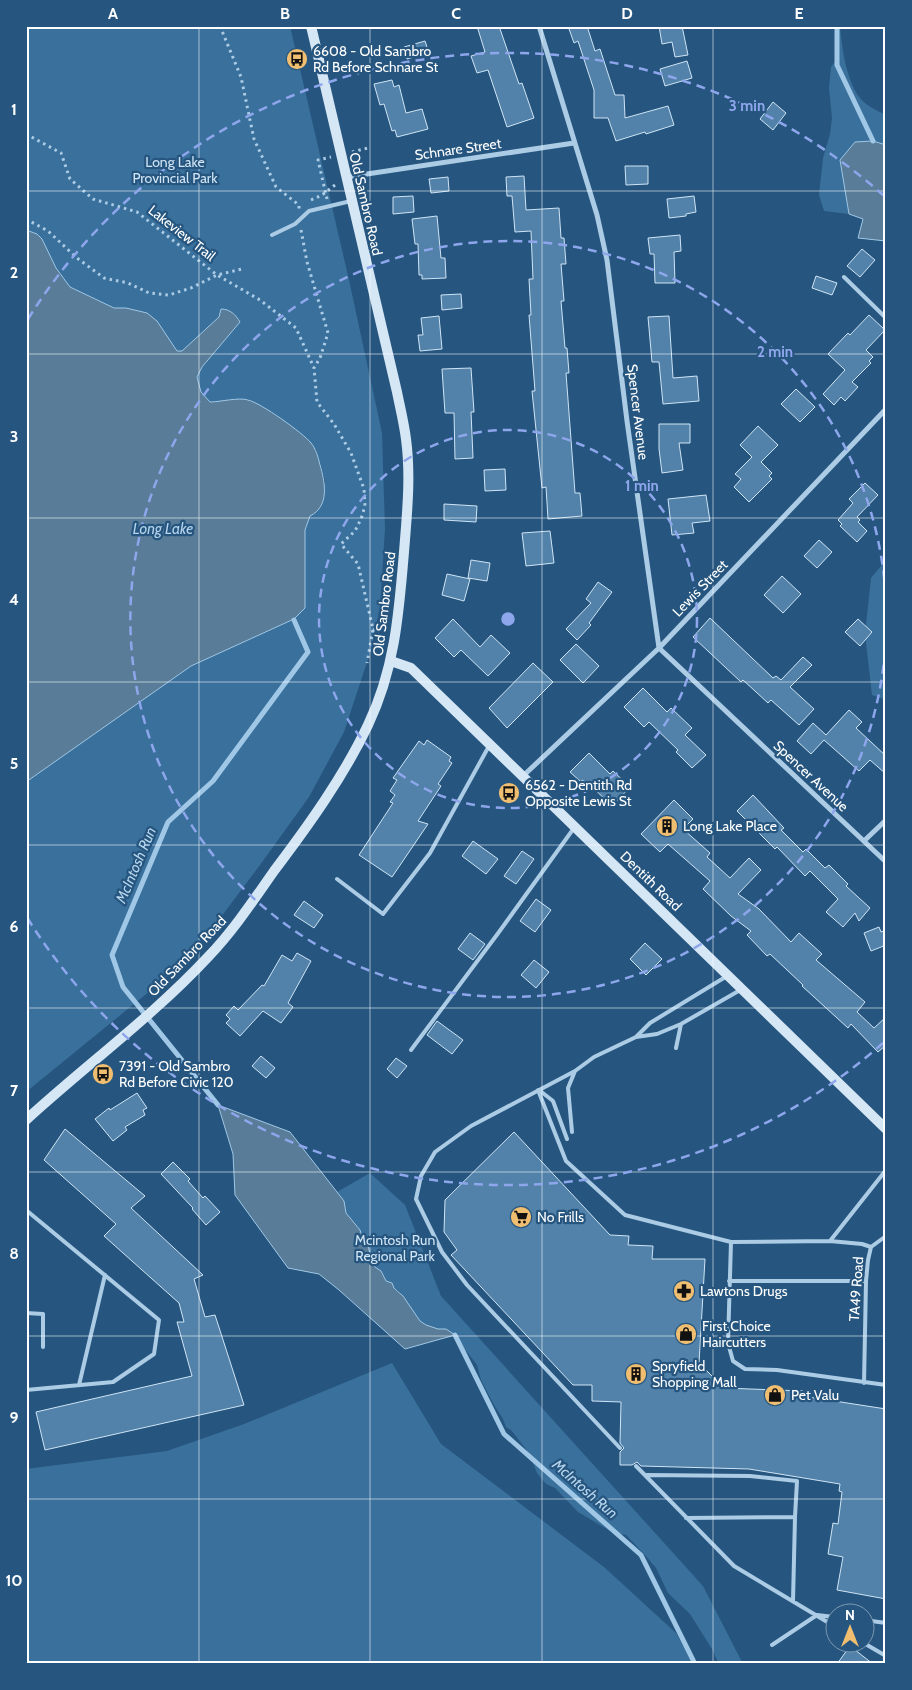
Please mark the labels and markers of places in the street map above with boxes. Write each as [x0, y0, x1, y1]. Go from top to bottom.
place label: 6608 - Old Sambro Rd Before Schnare St [313, 42, 439, 76]
bus stop icon: 6608 - Old Sambro Rd Before Schnare St [285, 47, 309, 71]
centre of rings [499, 610, 517, 628]
place label: 6562 - Dentith Rd Opposite Lewis St [525, 776, 632, 810]
bus stop icon: 6562 - Dentith Rd Opposite Lewis St [497, 781, 521, 805]
building icon: Long Lake Place [655, 814, 679, 838]
place label: Long Lake Place [683, 817, 777, 835]
place label: 7391 - Old Sambro Rd Before Civic 120 [119, 1057, 234, 1091]
bus stop icon: 7391 - Old Sambro Rd Before Civic 120 [91, 1062, 115, 1086]
supermarket icon: No Frills [509, 1205, 533, 1229]
place label: No Frills [537, 1208, 584, 1226]
pharmacy icon: Lawtons Drugs [672, 1279, 696, 1303]
place label: Lawtons Drugs [700, 1282, 788, 1300]
place label: First Choice Haircutters [702, 1317, 771, 1351]
shop icon: First Choice Haircutters [674, 1322, 698, 1346]
place label: Spryfield Shopping Mall [652, 1357, 737, 1391]
building icon: Spryfield Shopping Mall [624, 1362, 648, 1386]
shop icon: Pet Valu [763, 1383, 787, 1407]
place label: Pet Valu [791, 1386, 839, 1404]

